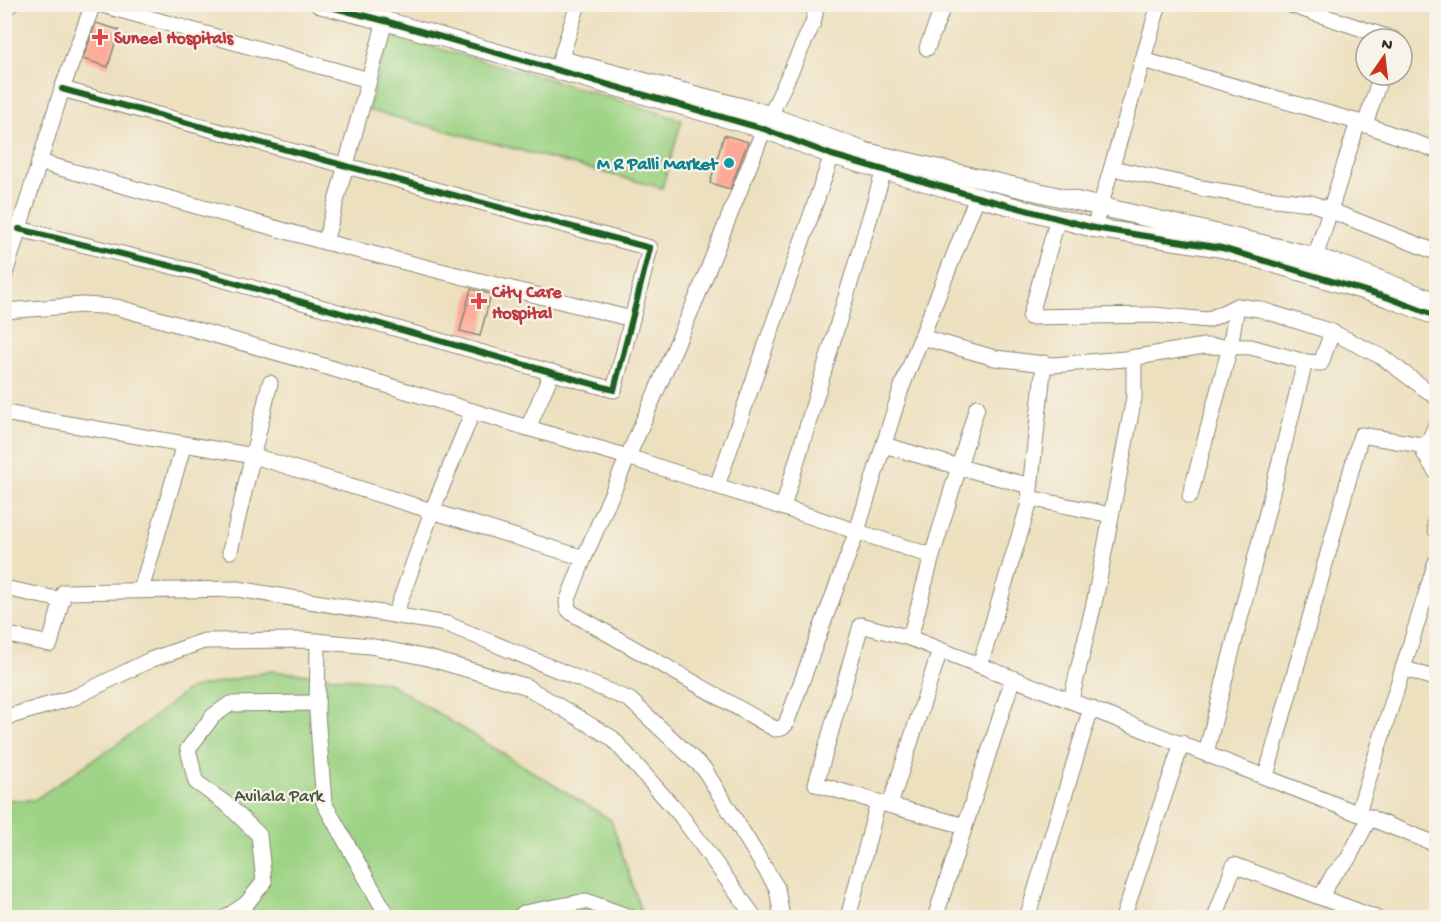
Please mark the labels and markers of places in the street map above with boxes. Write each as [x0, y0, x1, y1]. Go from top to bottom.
marker: Suneel Hospitals [91, 28, 109, 46]
place label: Suneel Hospitals [114, 29, 234, 50]
place label: M R Palli Market [597, 155, 719, 176]
marker: M R Palli Market [722, 156, 736, 170]
place label: City Care Hospital [491, 283, 562, 325]
marker: City Care Hospital [470, 292, 488, 310]

